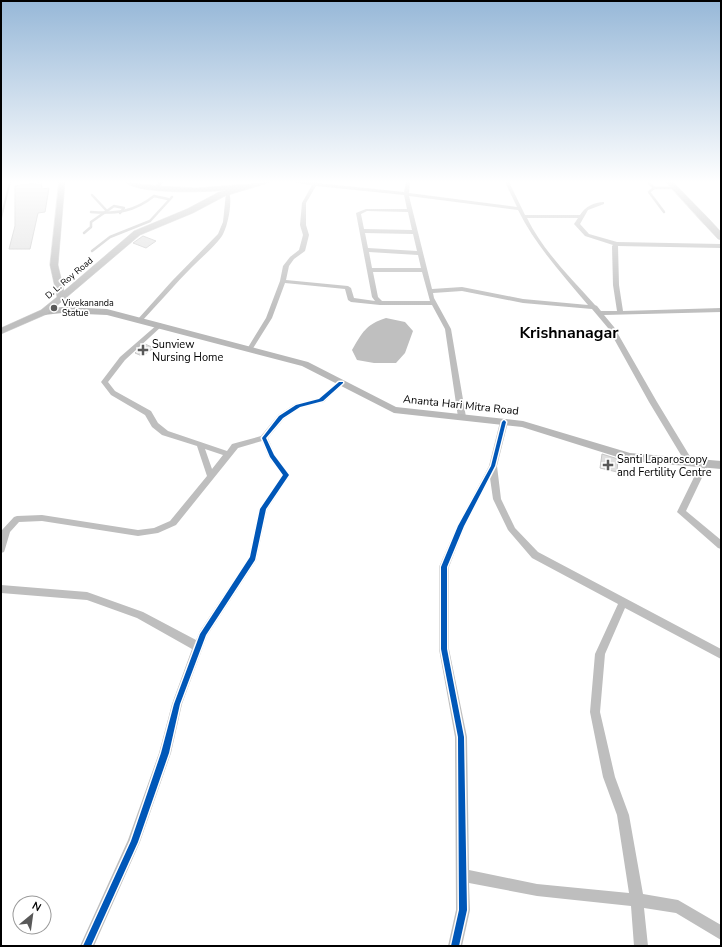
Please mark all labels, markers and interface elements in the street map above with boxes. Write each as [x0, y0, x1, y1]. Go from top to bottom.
street label: D. L. Roy Road [43, 255, 95, 301]
place label: Vivekananda Statue [61, 297, 114, 319]
marker: Vivekananda Statue [49, 303, 59, 313]
district label: Krishnanagar [519, 322, 619, 344]
place label: Sunview Nursing Home [152, 337, 223, 365]
marker: Sunview Nursing Home [137, 344, 149, 356]
street label: Ananta Hari Mitra Road [402, 391, 520, 419]
place label: Santi Laparoscopy and Fertility Centre [617, 452, 712, 480]
marker: Santi Laparoscopy and Fertility Centre [602, 459, 614, 471]
north arrow [12, 895, 52, 935]
text: N [29, 898, 44, 915]

